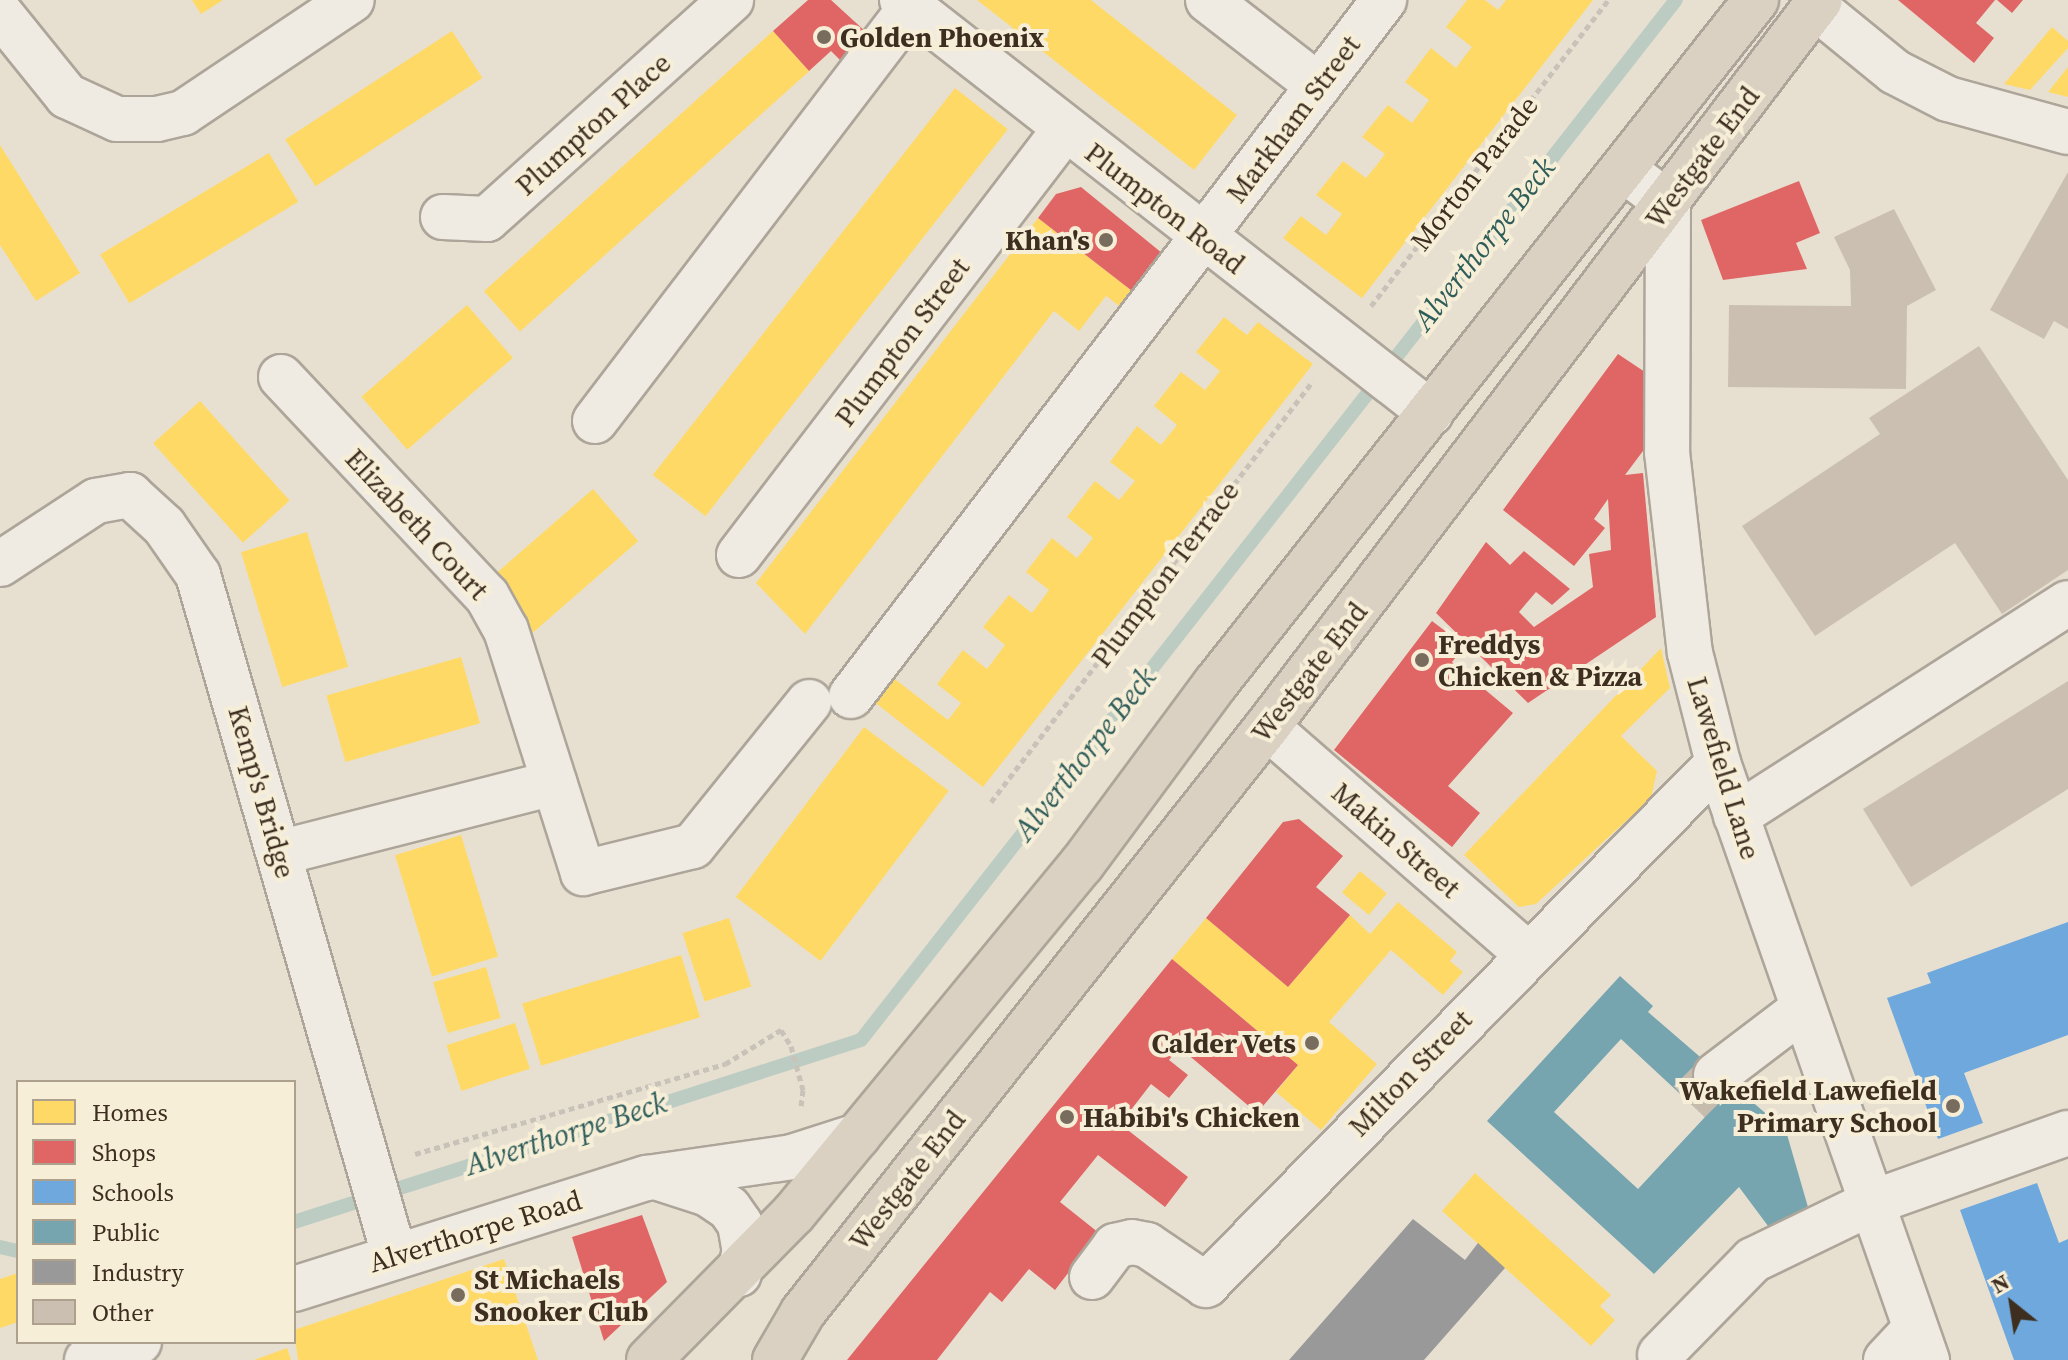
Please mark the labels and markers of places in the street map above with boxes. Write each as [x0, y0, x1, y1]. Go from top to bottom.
place label: Golden Phoenix [840, 20, 1044, 54]
marker: Golden Phoenix [815, 28, 833, 46]
place label: Khan's [1005, 223, 1090, 257]
marker: Khan's [1097, 231, 1115, 249]
place label: Freddys Chicken & Pizza [1438, 627, 1642, 693]
marker: Freddys Chicken & Pizza [1413, 651, 1431, 669]
place label: Calder Vets [1151, 1026, 1296, 1060]
marker: Calder Vets [1303, 1034, 1321, 1052]
place label: Wakefield Lawefield Primary School [1679, 1073, 1937, 1139]
marker: Wakefield Lawefield Primary School [1944, 1097, 1962, 1115]
place label: Habibi's Chicken [1083, 1100, 1300, 1134]
marker: Habibi's Chicken [1058, 1108, 1076, 1126]
place label: St Michaels Snooker Club [474, 1262, 648, 1328]
marker: St Michaels Snooker Club [449, 1286, 467, 1304]

